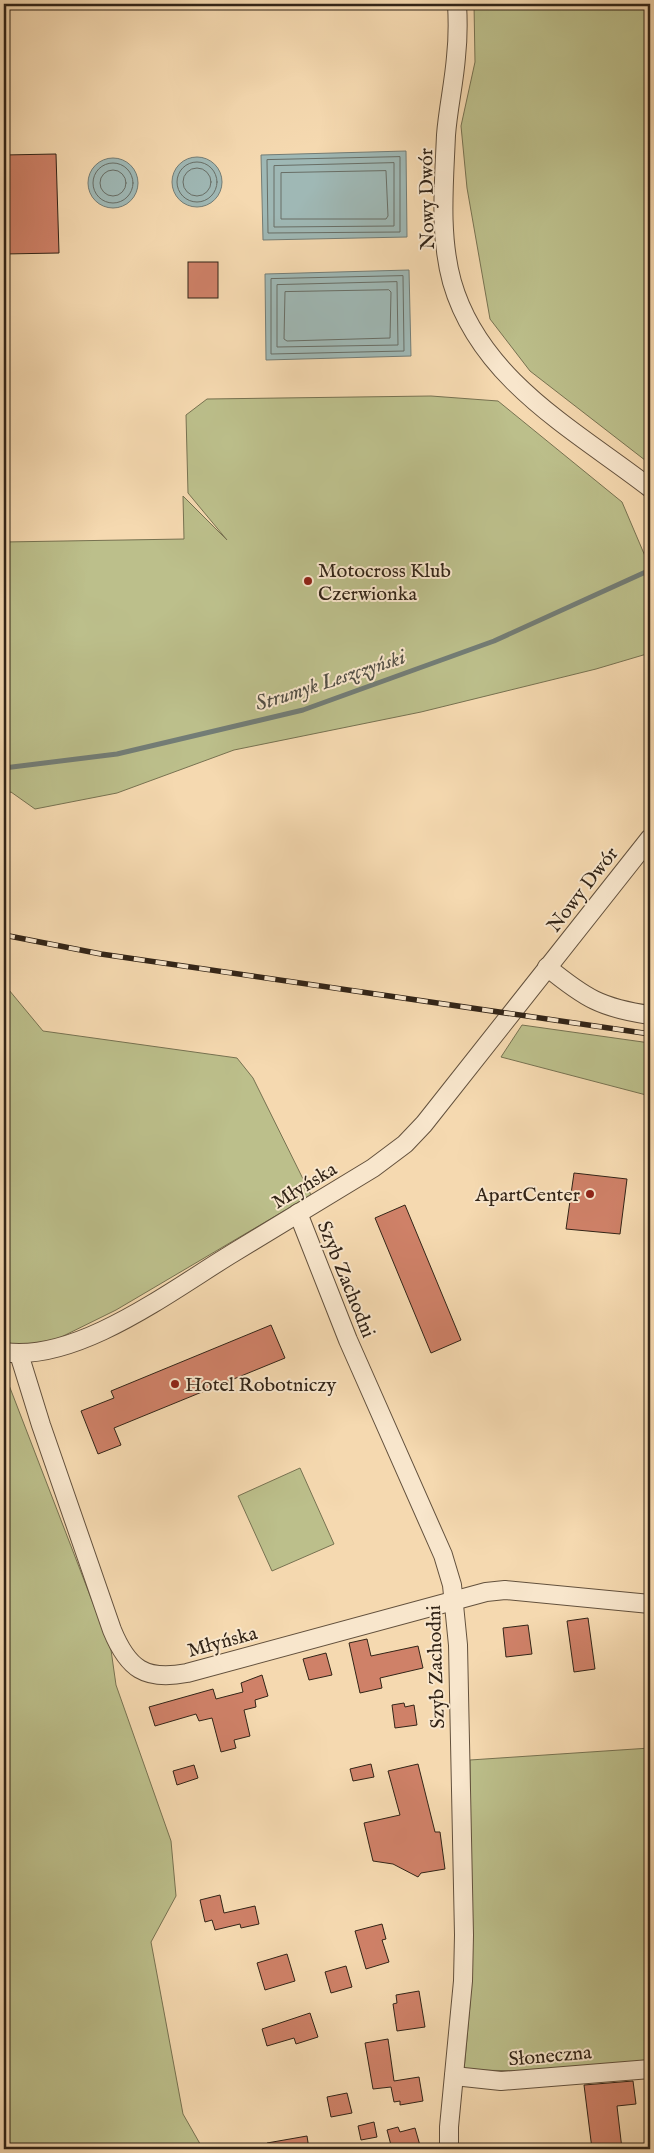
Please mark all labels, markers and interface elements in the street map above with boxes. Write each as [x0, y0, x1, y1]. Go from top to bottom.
street label: Nowy Dwór [414, 147, 441, 250]
place label: Motocross Klub Czerwionka [318, 559, 451, 607]
marker: Motocross Klub Czerwionka [302, 575, 314, 587]
water label: Strumyk Leszczyński [252, 644, 411, 718]
street label: Nowy Dwór [542, 842, 625, 938]
street label: Młyńska [268, 1157, 342, 1215]
place label: ApartCenter [474, 1183, 581, 1208]
marker: ApartCenter [584, 1188, 596, 1200]
street label: Szyb Zachodni [311, 1218, 380, 1342]
place label: Hotel Robotniczy [185, 1373, 337, 1398]
marker: Hotel Robotniczy [169, 1378, 181, 1390]
street label: Szyb Zachodni [422, 1605, 451, 1729]
street label: Młyńska [185, 1621, 260, 1664]
street label: Słoneczna [508, 2040, 593, 2073]

